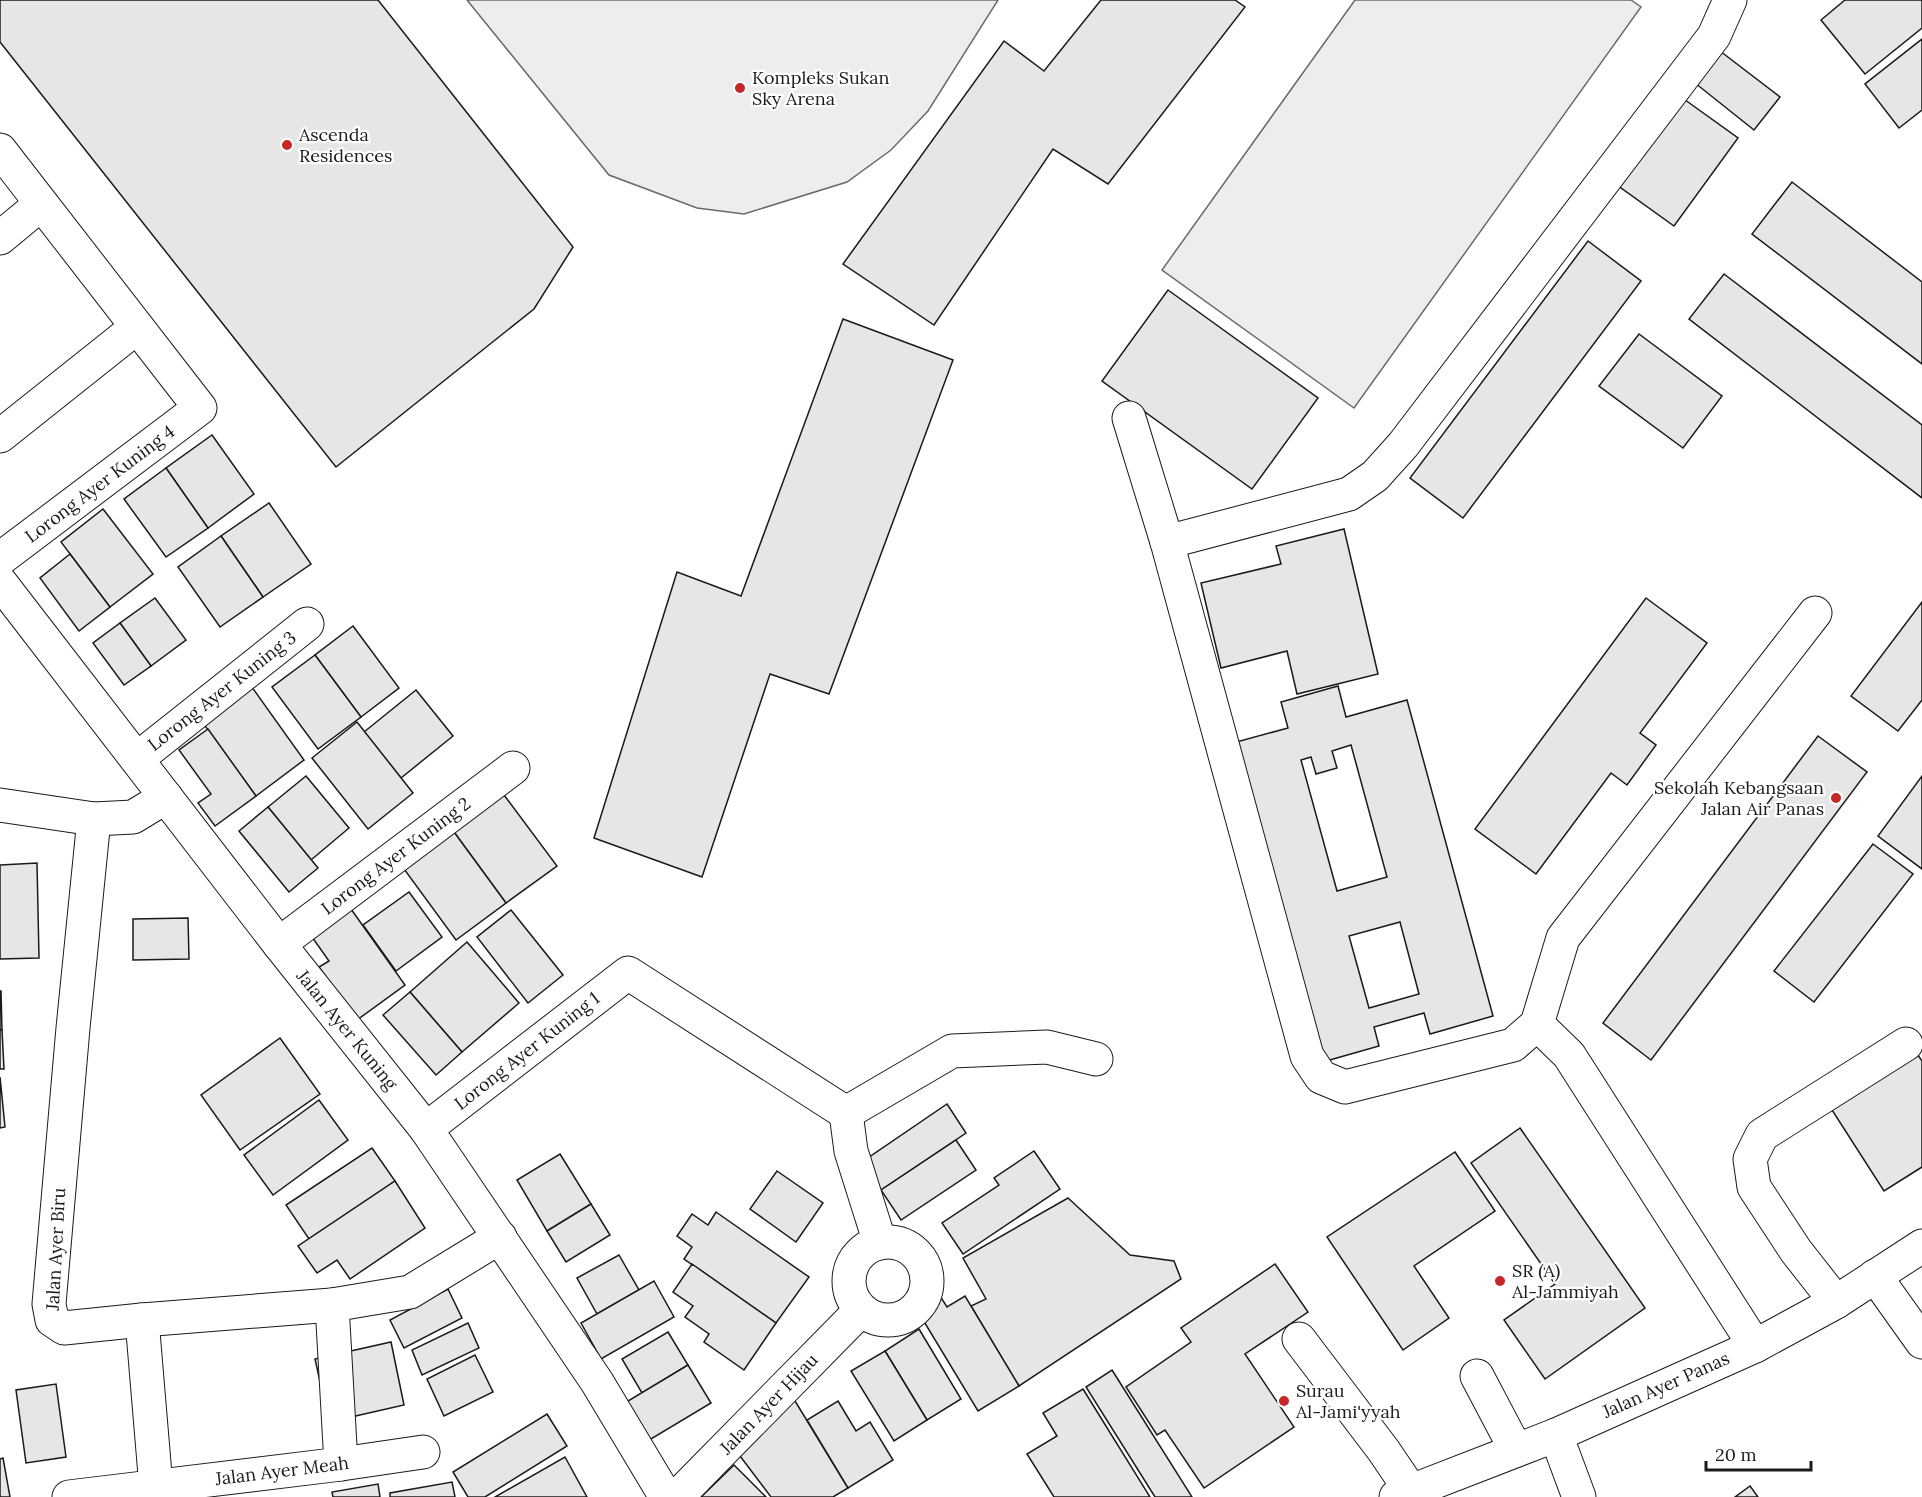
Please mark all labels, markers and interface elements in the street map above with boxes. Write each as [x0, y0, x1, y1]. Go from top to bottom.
place label: Kompleks Sukan Sky Arena [752, 66, 890, 110]
marker: Kompleks Sukan Sky Arena [733, 81, 747, 95]
place label: Ascenda Residences [298, 123, 392, 167]
marker: Ascenda Residences [280, 138, 294, 152]
street label: Lorong Ayer Kuning 4 [20, 420, 179, 547]
street label: Lorong Ayer Kuning 3 [143, 626, 300, 756]
place label: Sekolah Kebangsaan Jalan Air Panas [1654, 776, 1824, 820]
marker: Sekolah Kebangsaan Jalan Air Panas [1829, 791, 1843, 805]
street label: Lorong Ayer Kuning 2 [316, 792, 475, 919]
street label: Jalan Ayer Kuning [291, 964, 404, 1095]
street label: Lorong Ayer Kuning 1 [449, 987, 604, 1115]
street label: Jalan Ayer Biru [41, 1187, 70, 1312]
place label: SR (A) Al-Jammiyah [1511, 1259, 1619, 1303]
marker: SR (A) Al-Jammiyah [1493, 1274, 1507, 1288]
street label: Jalan Ayer Panas [1598, 1346, 1733, 1423]
street label: Jalan Ayer Hijau [714, 1348, 823, 1460]
place label: Surau Al-Jami'yyah [1295, 1379, 1401, 1423]
marker: Surau Al-Jami'yyah [1277, 1394, 1291, 1408]
scale bar [1706, 1434, 1811, 1472]
text: 20 m [1715, 1443, 1757, 1466]
street label: Jalan Ayer Meah [213, 1451, 350, 1490]

